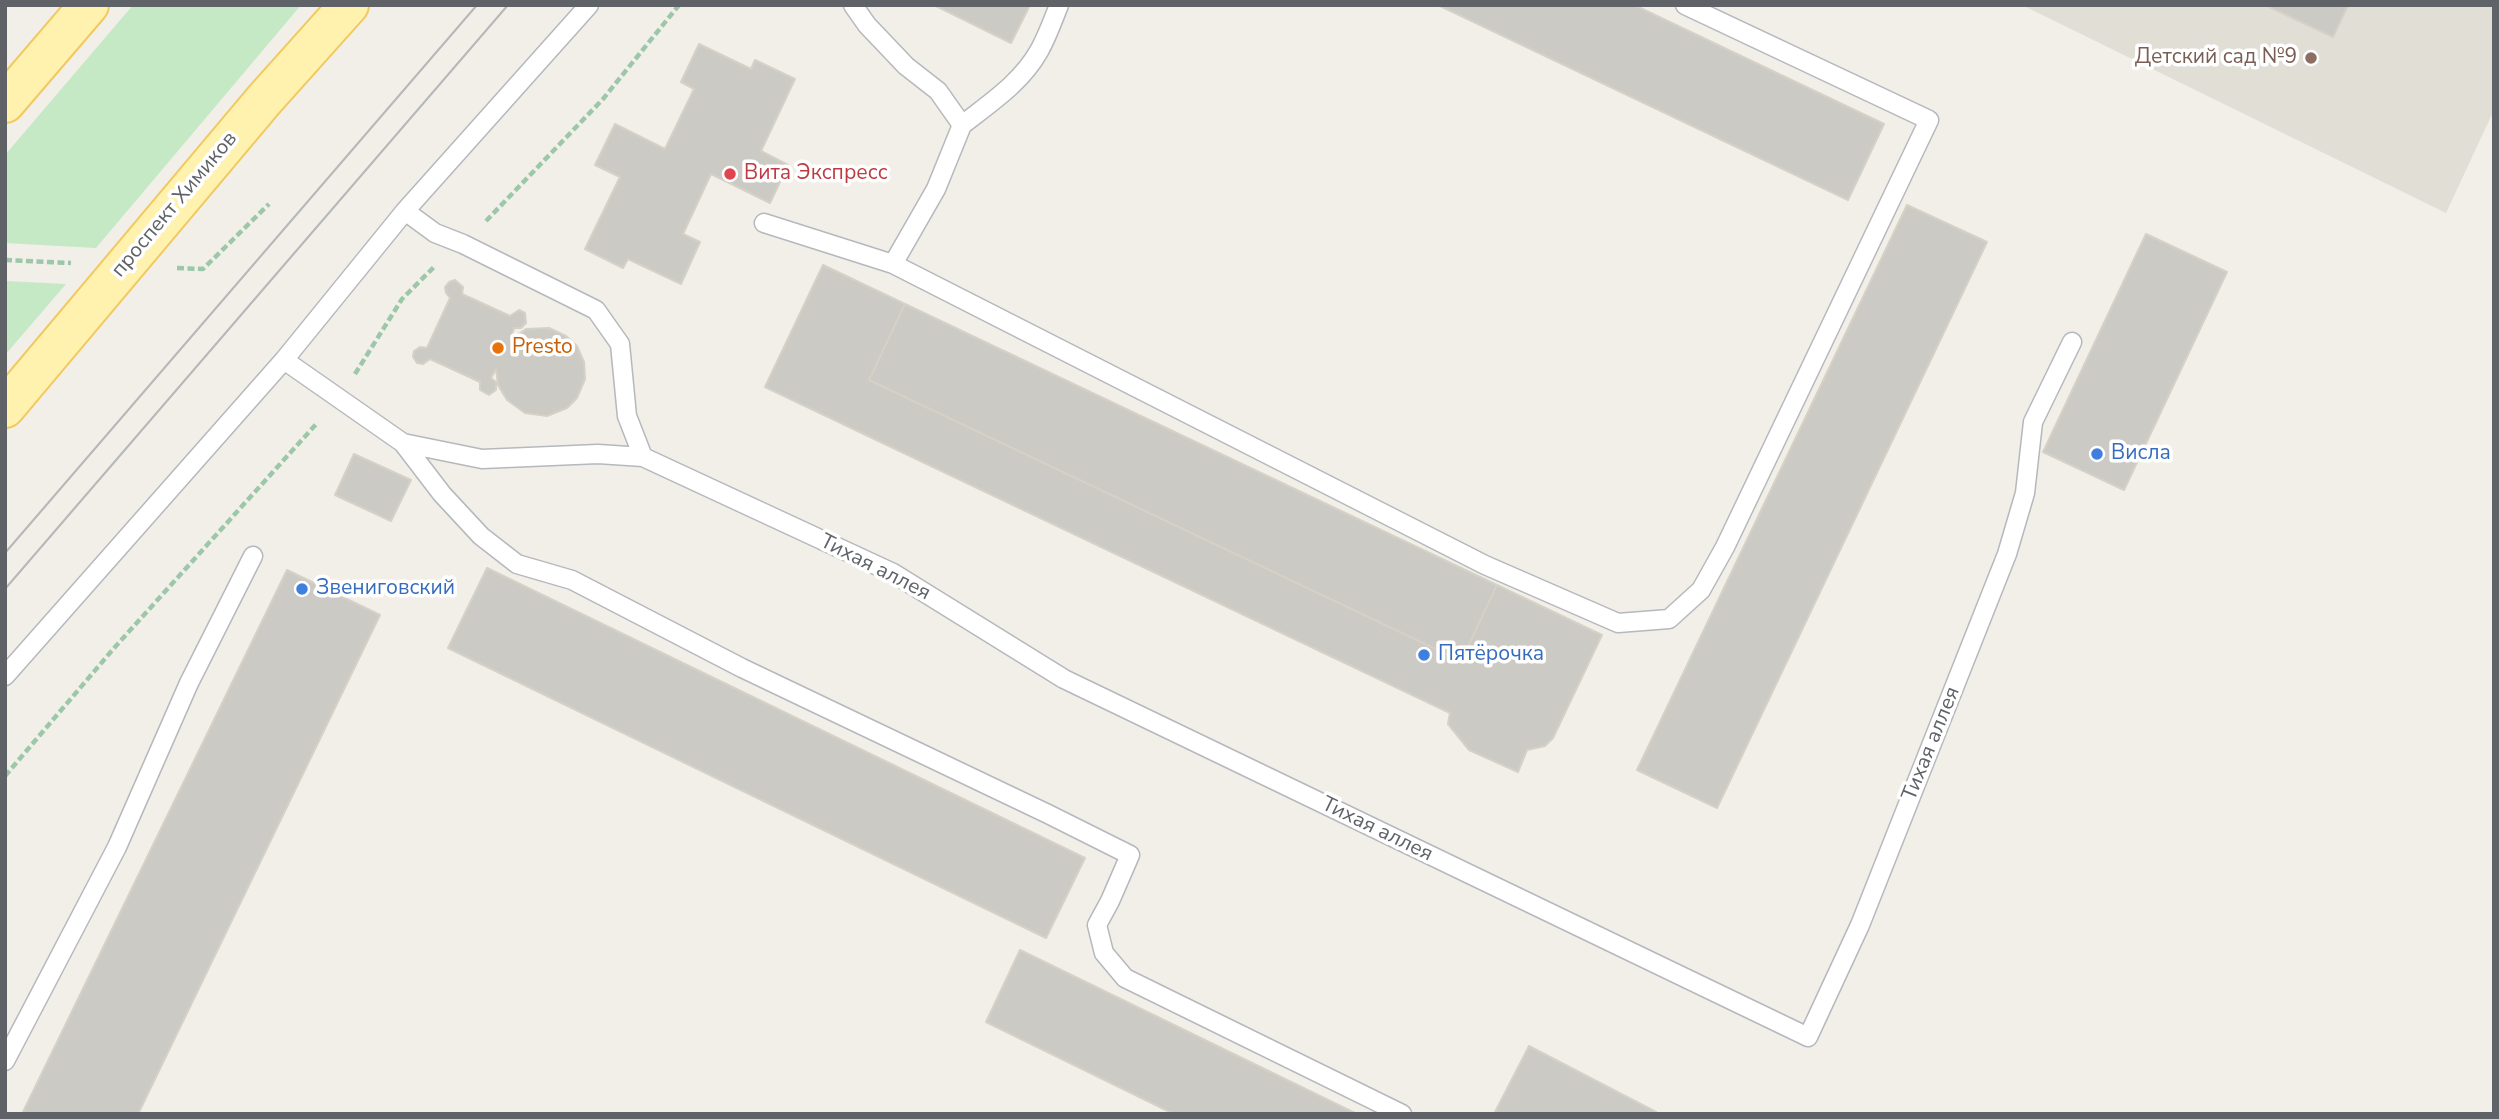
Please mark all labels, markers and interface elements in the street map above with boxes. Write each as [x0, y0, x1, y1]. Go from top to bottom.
place label: Детский сад №9 [2135, 45, 2297, 71]
marker: Детский сад №9 [2303, 50, 2319, 66]
street label: проспект Химиков [107, 127, 243, 283]
place label: Вита Экспресс [744, 161, 888, 187]
marker: Вита Экспресс [722, 166, 738, 182]
place label: Presto [512, 335, 573, 361]
marker: Presto [490, 340, 506, 356]
place label: Висла [2111, 441, 2171, 467]
marker: Висла [2089, 446, 2105, 462]
street label: Тихая аллея [816, 529, 934, 607]
place label: Звениговский [316, 576, 455, 602]
marker: Звениговский [294, 581, 310, 597]
place label: Пятёрочка [1438, 642, 1544, 668]
marker: Пятёрочка [1416, 647, 1432, 663]
street label: Тихая аллея [1898, 683, 1966, 805]
street label: Тихая аллея [1317, 792, 1437, 868]

